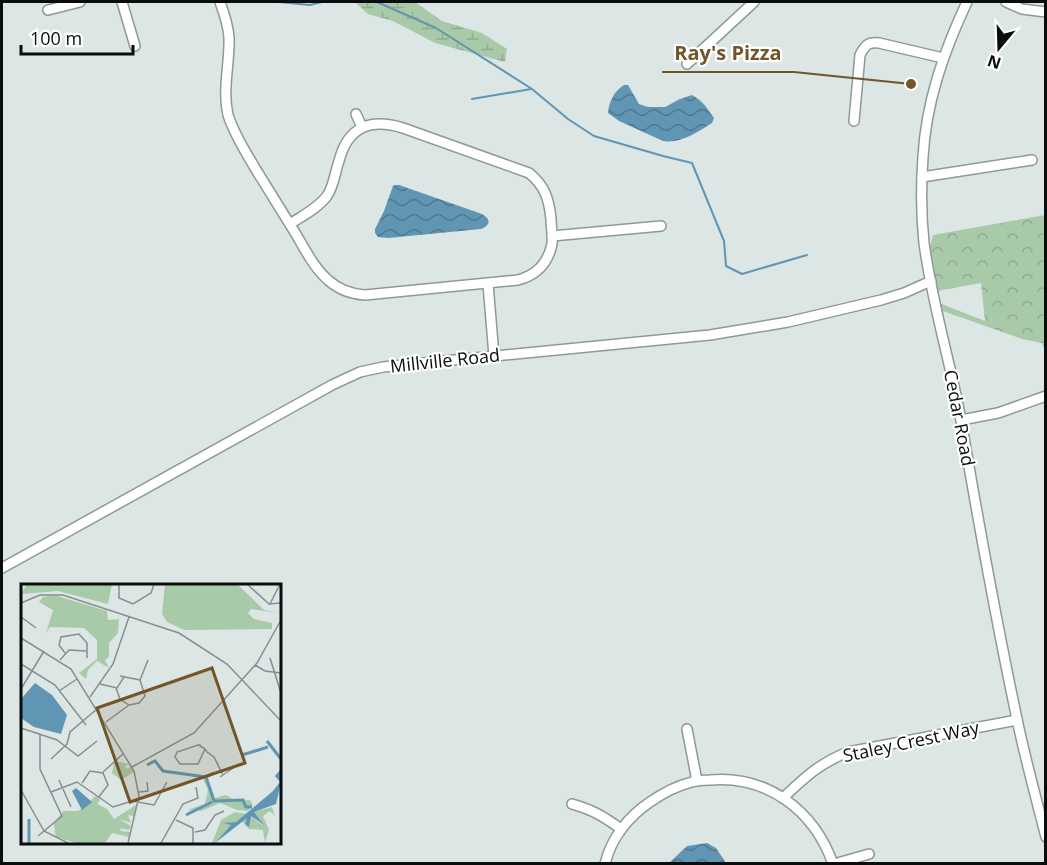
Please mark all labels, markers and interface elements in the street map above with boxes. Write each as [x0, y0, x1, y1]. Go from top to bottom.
scale bar [21, 18, 134, 56]
north arrow [969, 18, 1029, 78]
text: 100 m [30, 26, 82, 50]
callout: Ray's Pizza [662, 34, 794, 72]
text: Ray's Pizza [674, 39, 782, 66]
text: N [984, 50, 1004, 75]
street label: Millville Road [389, 342, 501, 378]
street label: Cedar Road [939, 368, 981, 468]
inset map [21, 584, 280, 844]
street label: Staley Crest Way [840, 715, 982, 767]

